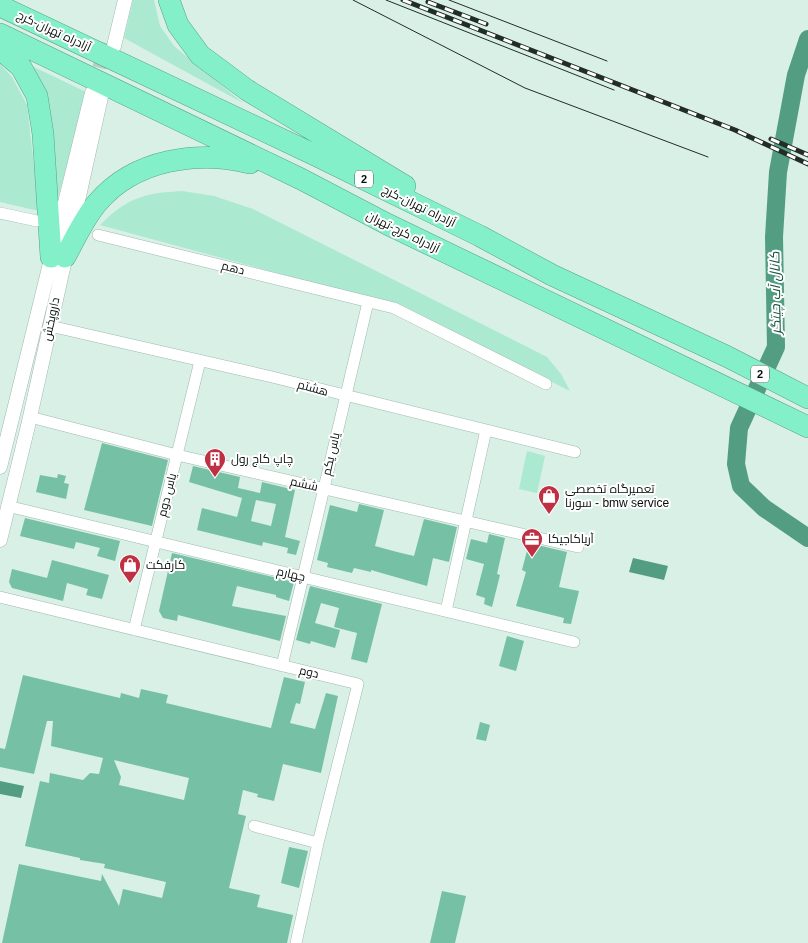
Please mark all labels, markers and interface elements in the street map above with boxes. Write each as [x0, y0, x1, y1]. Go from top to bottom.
street label: آزادراه تهران-کرج [14, 8, 94, 56]
road number: 2 [355, 170, 373, 188]
street label: آزادراه تهران-کرج [379, 182, 459, 231]
street label: آزادراه کرج-تهران [363, 208, 443, 257]
water label: کانال آب چیتگر [766, 251, 786, 337]
street label: دهم [220, 258, 246, 279]
street label: داروپخش [40, 296, 64, 342]
road number: 2 [751, 366, 769, 382]
street label: هشتم [296, 377, 330, 400]
street label: یاس یکم [319, 430, 344, 477]
building icon: چاپ کاج رول [203, 447, 227, 478]
place label: چاپ کاج رول [231, 452, 293, 468]
street label: یاس دوم [155, 471, 180, 519]
street label: ششم [288, 474, 319, 495]
place label: تعمیرگاه تخصصی سورنا - bmw service [565, 482, 669, 510]
shop icon: تعمیرگاه تخصصی سورنا - bmw service [537, 484, 561, 515]
office icon: آریاکاجیکا [520, 527, 544, 558]
place label: آریاکاجیکا [548, 532, 595, 546]
shop icon: کارفکت [118, 553, 142, 584]
place label: کارفکت [146, 558, 185, 572]
street label: چهارم [275, 564, 307, 586]
street label: دوم [298, 663, 320, 682]

